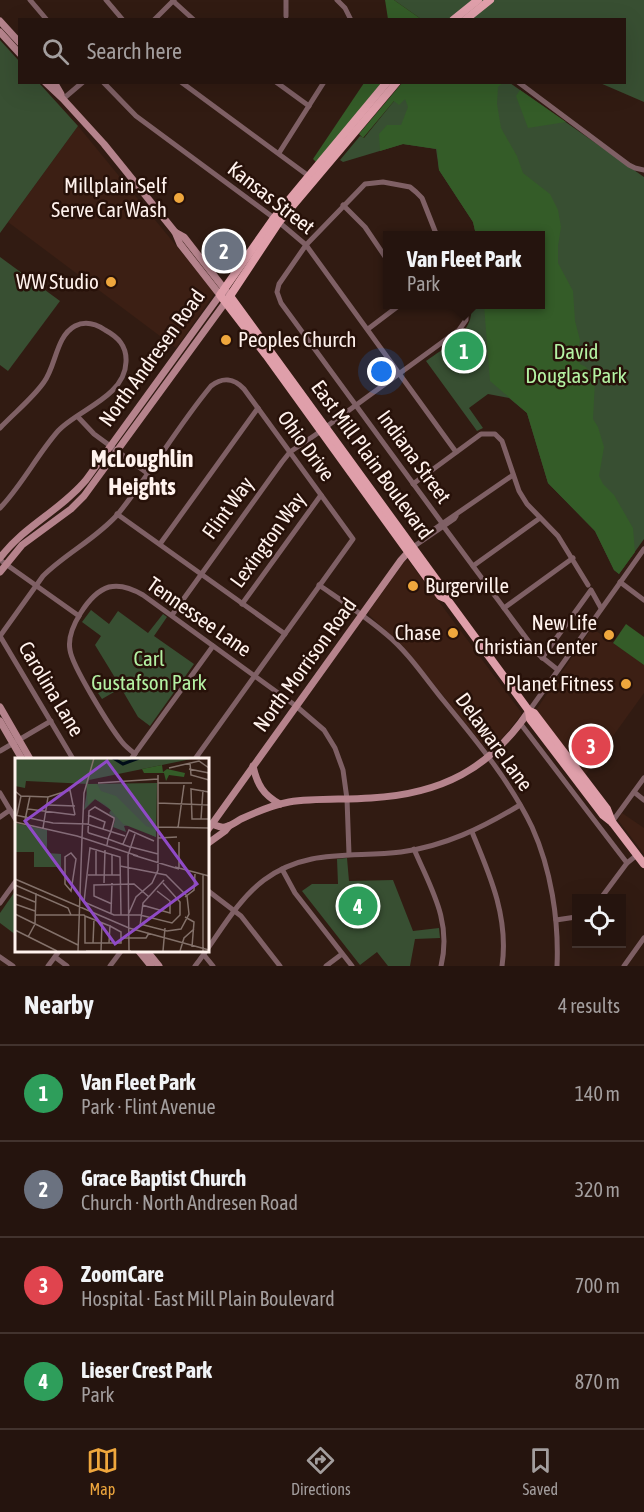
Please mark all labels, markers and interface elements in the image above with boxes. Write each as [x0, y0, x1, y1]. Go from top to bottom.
search box [18, 18, 626, 84]
icon: search [39, 35, 72, 68]
text: Search here [87, 38, 182, 64]
street label: Kansas Street [223, 156, 320, 238]
place label: Millplain Self Serve Car Wash [51, 173, 167, 221]
marker: Millplain Self Serve Car Wash [172, 191, 186, 205]
pin: 2 [204, 228, 244, 274]
popup [383, 231, 545, 309]
text: Van Fleet Park [407, 246, 521, 272]
place label: WW Studio [16, 269, 99, 293]
text: Park [407, 272, 440, 295]
marker: WW Studio [104, 275, 118, 289]
street label: North Andresen Road [93, 284, 209, 431]
place label: Peoples Church [238, 327, 356, 351]
pin: 1 [444, 328, 484, 374]
marker: Peoples Church [219, 333, 233, 347]
park label: David Douglas Park [525, 339, 627, 387]
your location [367, 357, 396, 386]
street label: East Mill Plain Boulevard [307, 375, 438, 544]
street label: Indiana Street [373, 405, 457, 508]
street label: Ohio Drive [273, 406, 340, 485]
district label: McLoughlin Heights [91, 445, 193, 500]
street label: Flint Way [197, 471, 258, 543]
street label: Lexington Way [225, 487, 310, 592]
street label: Tennessee Lane [143, 571, 256, 661]
place label: Burgerville [425, 573, 509, 597]
marker: Burgerville [406, 579, 420, 593]
street label: North Morrison Road [248, 593, 361, 736]
place label: New Life Christian Center [474, 610, 598, 658]
place label: Chase [395, 620, 441, 644]
marker: Chase [446, 626, 460, 640]
marker: New Life Christian Center [602, 628, 616, 642]
street label: Carolina Lane [14, 637, 89, 740]
park label: Carl Gustafson Park [91, 646, 207, 694]
place label: Planet Fitness [506, 671, 614, 695]
marker: Planet Fitness [619, 677, 633, 691]
street label: Delaware Lane [451, 688, 538, 795]
pin: 3 [572, 724, 610, 768]
inset map [15, 758, 208, 951]
pin: 4 [338, 884, 378, 928]
map controls [572, 894, 626, 948]
button: locate [572, 894, 626, 948]
text: Nearby [24, 990, 94, 1020]
text: 4 results [558, 994, 620, 1017]
text: Van Fleet Park [81, 1069, 195, 1095]
text: 1 [39, 1082, 48, 1105]
text: 140 m [575, 1082, 620, 1105]
text: Park · Flint Avenue [81, 1095, 216, 1118]
text: Grace Baptist Church [81, 1165, 246, 1191]
text: 2 [39, 1178, 48, 1201]
text: 320 m [575, 1178, 620, 1201]
text: Church · North Andresen Road [81, 1191, 298, 1214]
text: ZoomCare [81, 1261, 164, 1287]
text: 3 [39, 1274, 48, 1297]
text: 700 m [575, 1274, 620, 1297]
text: Hospital · East Mill Plain Boulevard [81, 1287, 335, 1310]
text: Lieser Crest Park [81, 1357, 212, 1383]
text: 4 [39, 1370, 48, 1393]
text: 870 m [575, 1370, 620, 1393]
text: Park [81, 1383, 114, 1406]
tab: Map [86, 1444, 119, 1498]
tab: Directions [291, 1444, 351, 1498]
tab: Saved [523, 1444, 558, 1498]

